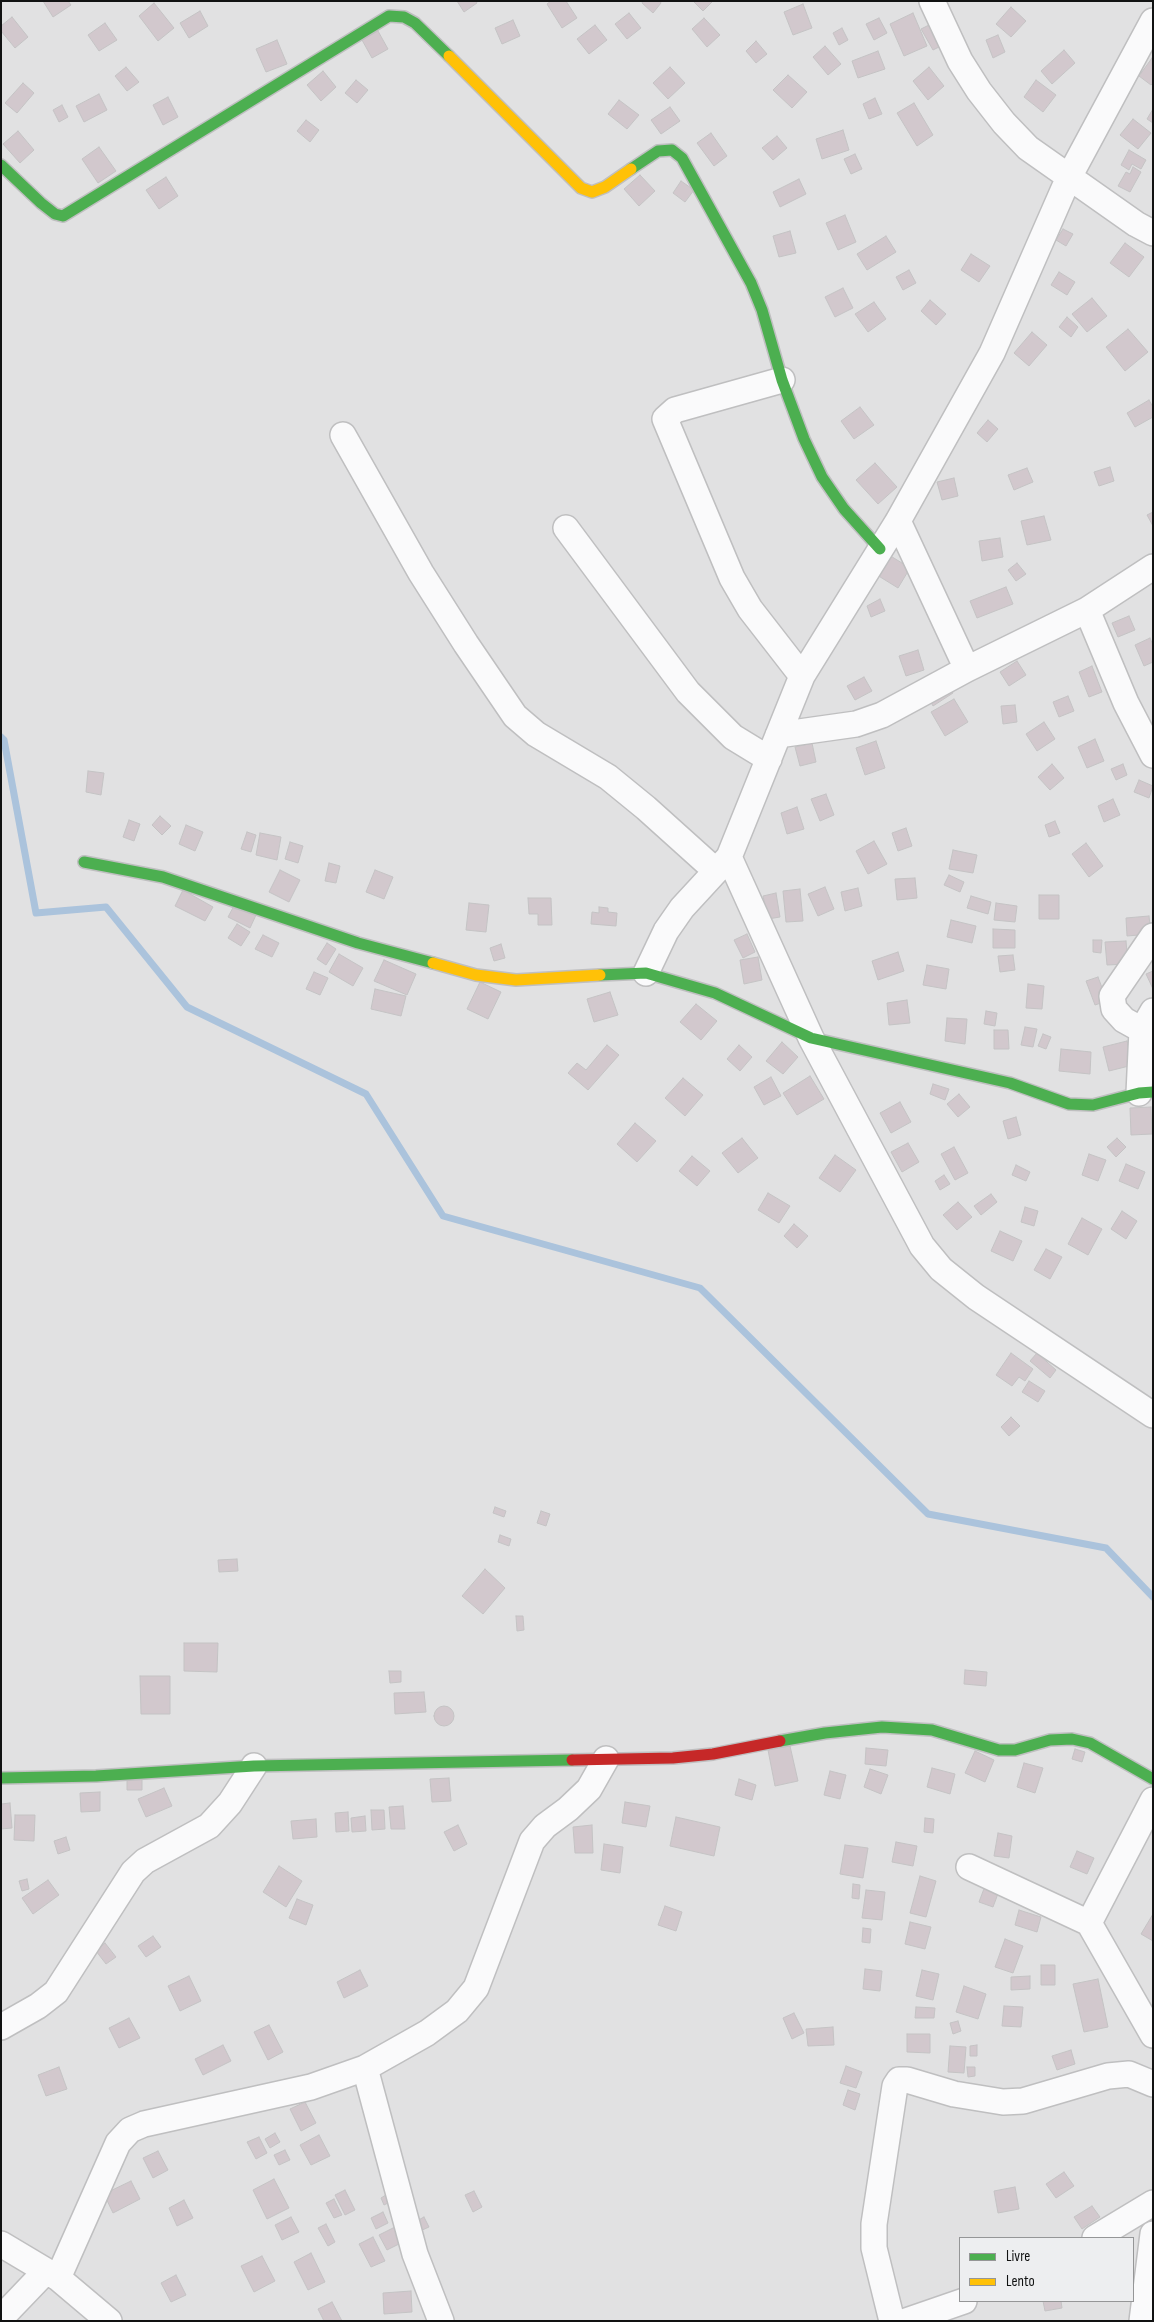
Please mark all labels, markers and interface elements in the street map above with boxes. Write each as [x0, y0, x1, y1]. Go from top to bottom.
legend [959, 2237, 1134, 2302]
text: Livre [1006, 2247, 1030, 2266]
text: Lento [1006, 2272, 1035, 2291]

